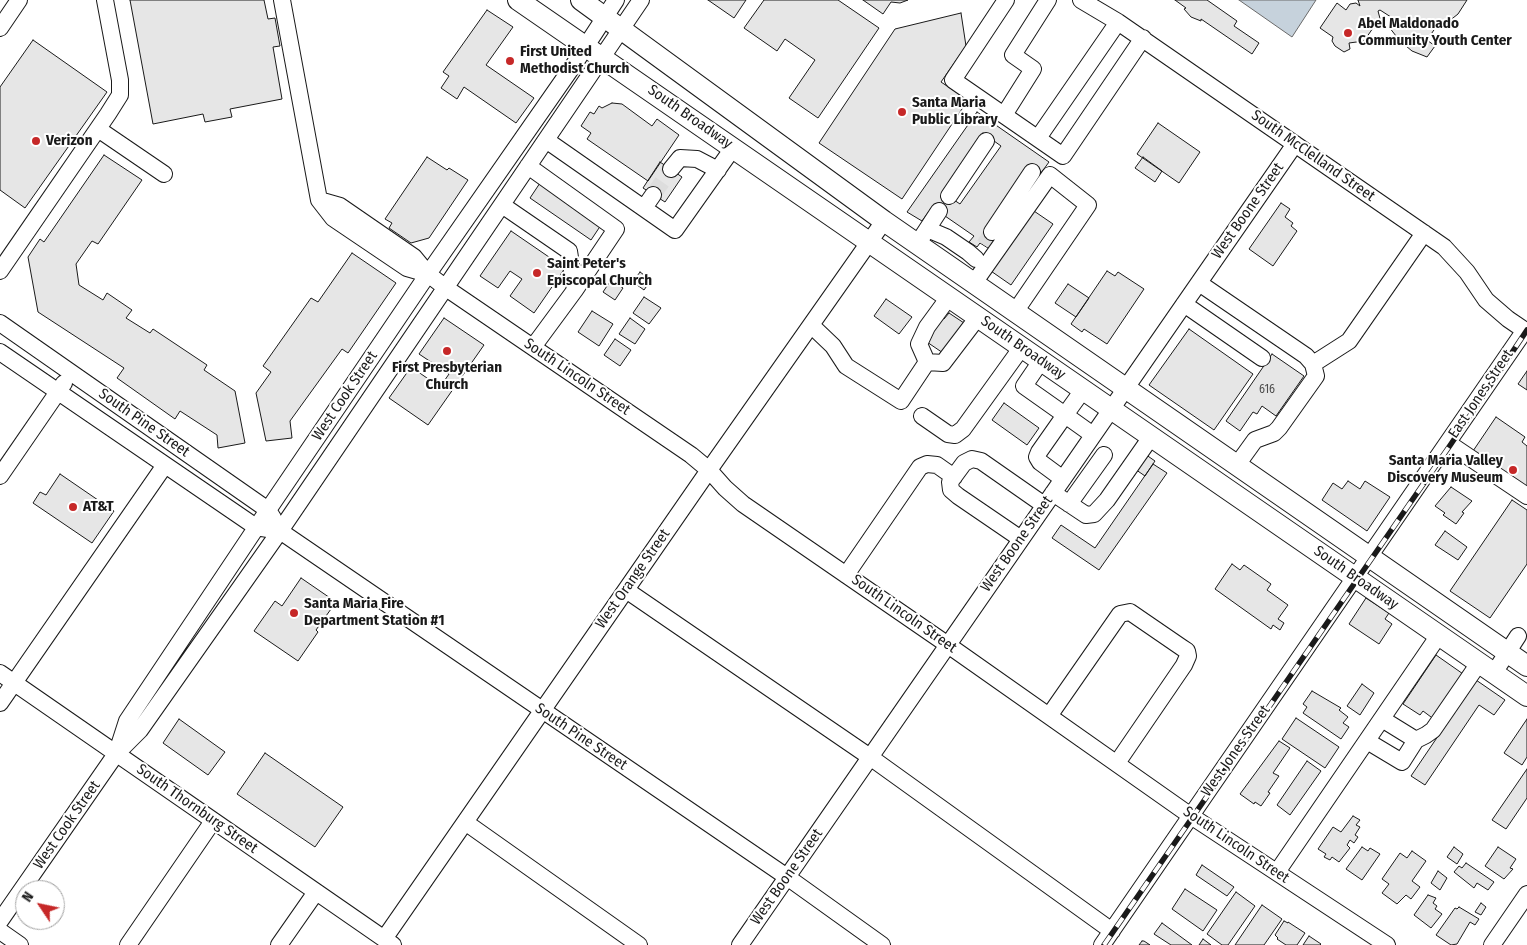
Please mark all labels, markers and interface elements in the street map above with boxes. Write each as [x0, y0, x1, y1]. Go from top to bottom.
place label: Abel Maldonado Community Youth Center [1358, 15, 1512, 50]
marker: Abel Maldonado Community Youth Center [1342, 27, 1354, 39]
place label: First United Methodist Church [520, 43, 629, 78]
marker: First United Methodist Church [504, 55, 516, 67]
street label: South Broadway [644, 81, 736, 153]
place label: Santa Maria Public Library [912, 94, 998, 129]
marker: Santa Maria Public Library [896, 106, 908, 118]
street label: South McClelland Street [1248, 106, 1378, 206]
place label: Verizon [46, 132, 92, 150]
marker: Verizon [30, 135, 42, 147]
street label: West Boone Street [1208, 160, 1288, 262]
place label: Saint Peter's Episcopal Church [547, 255, 652, 290]
marker: Saint Peter's Episcopal Church [531, 267, 543, 279]
street label: South Broadway [977, 312, 1069, 384]
street label: South Lincoln Street [521, 335, 633, 419]
marker: First Presbyterian Church [441, 345, 453, 357]
street label: East Jones Street [1445, 346, 1517, 442]
street label: West Cook Street [309, 348, 381, 444]
place label: First Presbyterian Church [392, 359, 502, 394]
house number: 616 [1259, 383, 1275, 397]
street label: South Pine Street [95, 385, 193, 461]
place label: Santa Maria Valley Discovery Museum [1387, 452, 1503, 487]
marker: Santa Maria Valley Discovery Museum [1507, 464, 1519, 476]
street label: West Boone Street [977, 493, 1057, 595]
place label: AT&T [83, 498, 114, 516]
marker: AT&T [67, 501, 79, 513]
street label: West Orange Street [592, 526, 674, 632]
street label: South Broadway [1310, 542, 1402, 614]
street label: South Lincoln Street [848, 571, 960, 657]
place label: Santa Maria Fire Department Station #1 [304, 595, 445, 630]
marker: Santa Maria Fire Department Station #1 [288, 607, 300, 619]
street label: South Pine Street [532, 700, 630, 774]
street label: West Jones Street [1198, 702, 1274, 800]
street label: South Thornburg Street [133, 760, 261, 858]
street label: West Cook Street [30, 777, 104, 873]
street label: South Lincoln Street [1180, 803, 1292, 887]
street label: West Boone Street [747, 826, 827, 928]
north arrow [15, 880, 65, 930]
text: N [19, 889, 37, 905]

